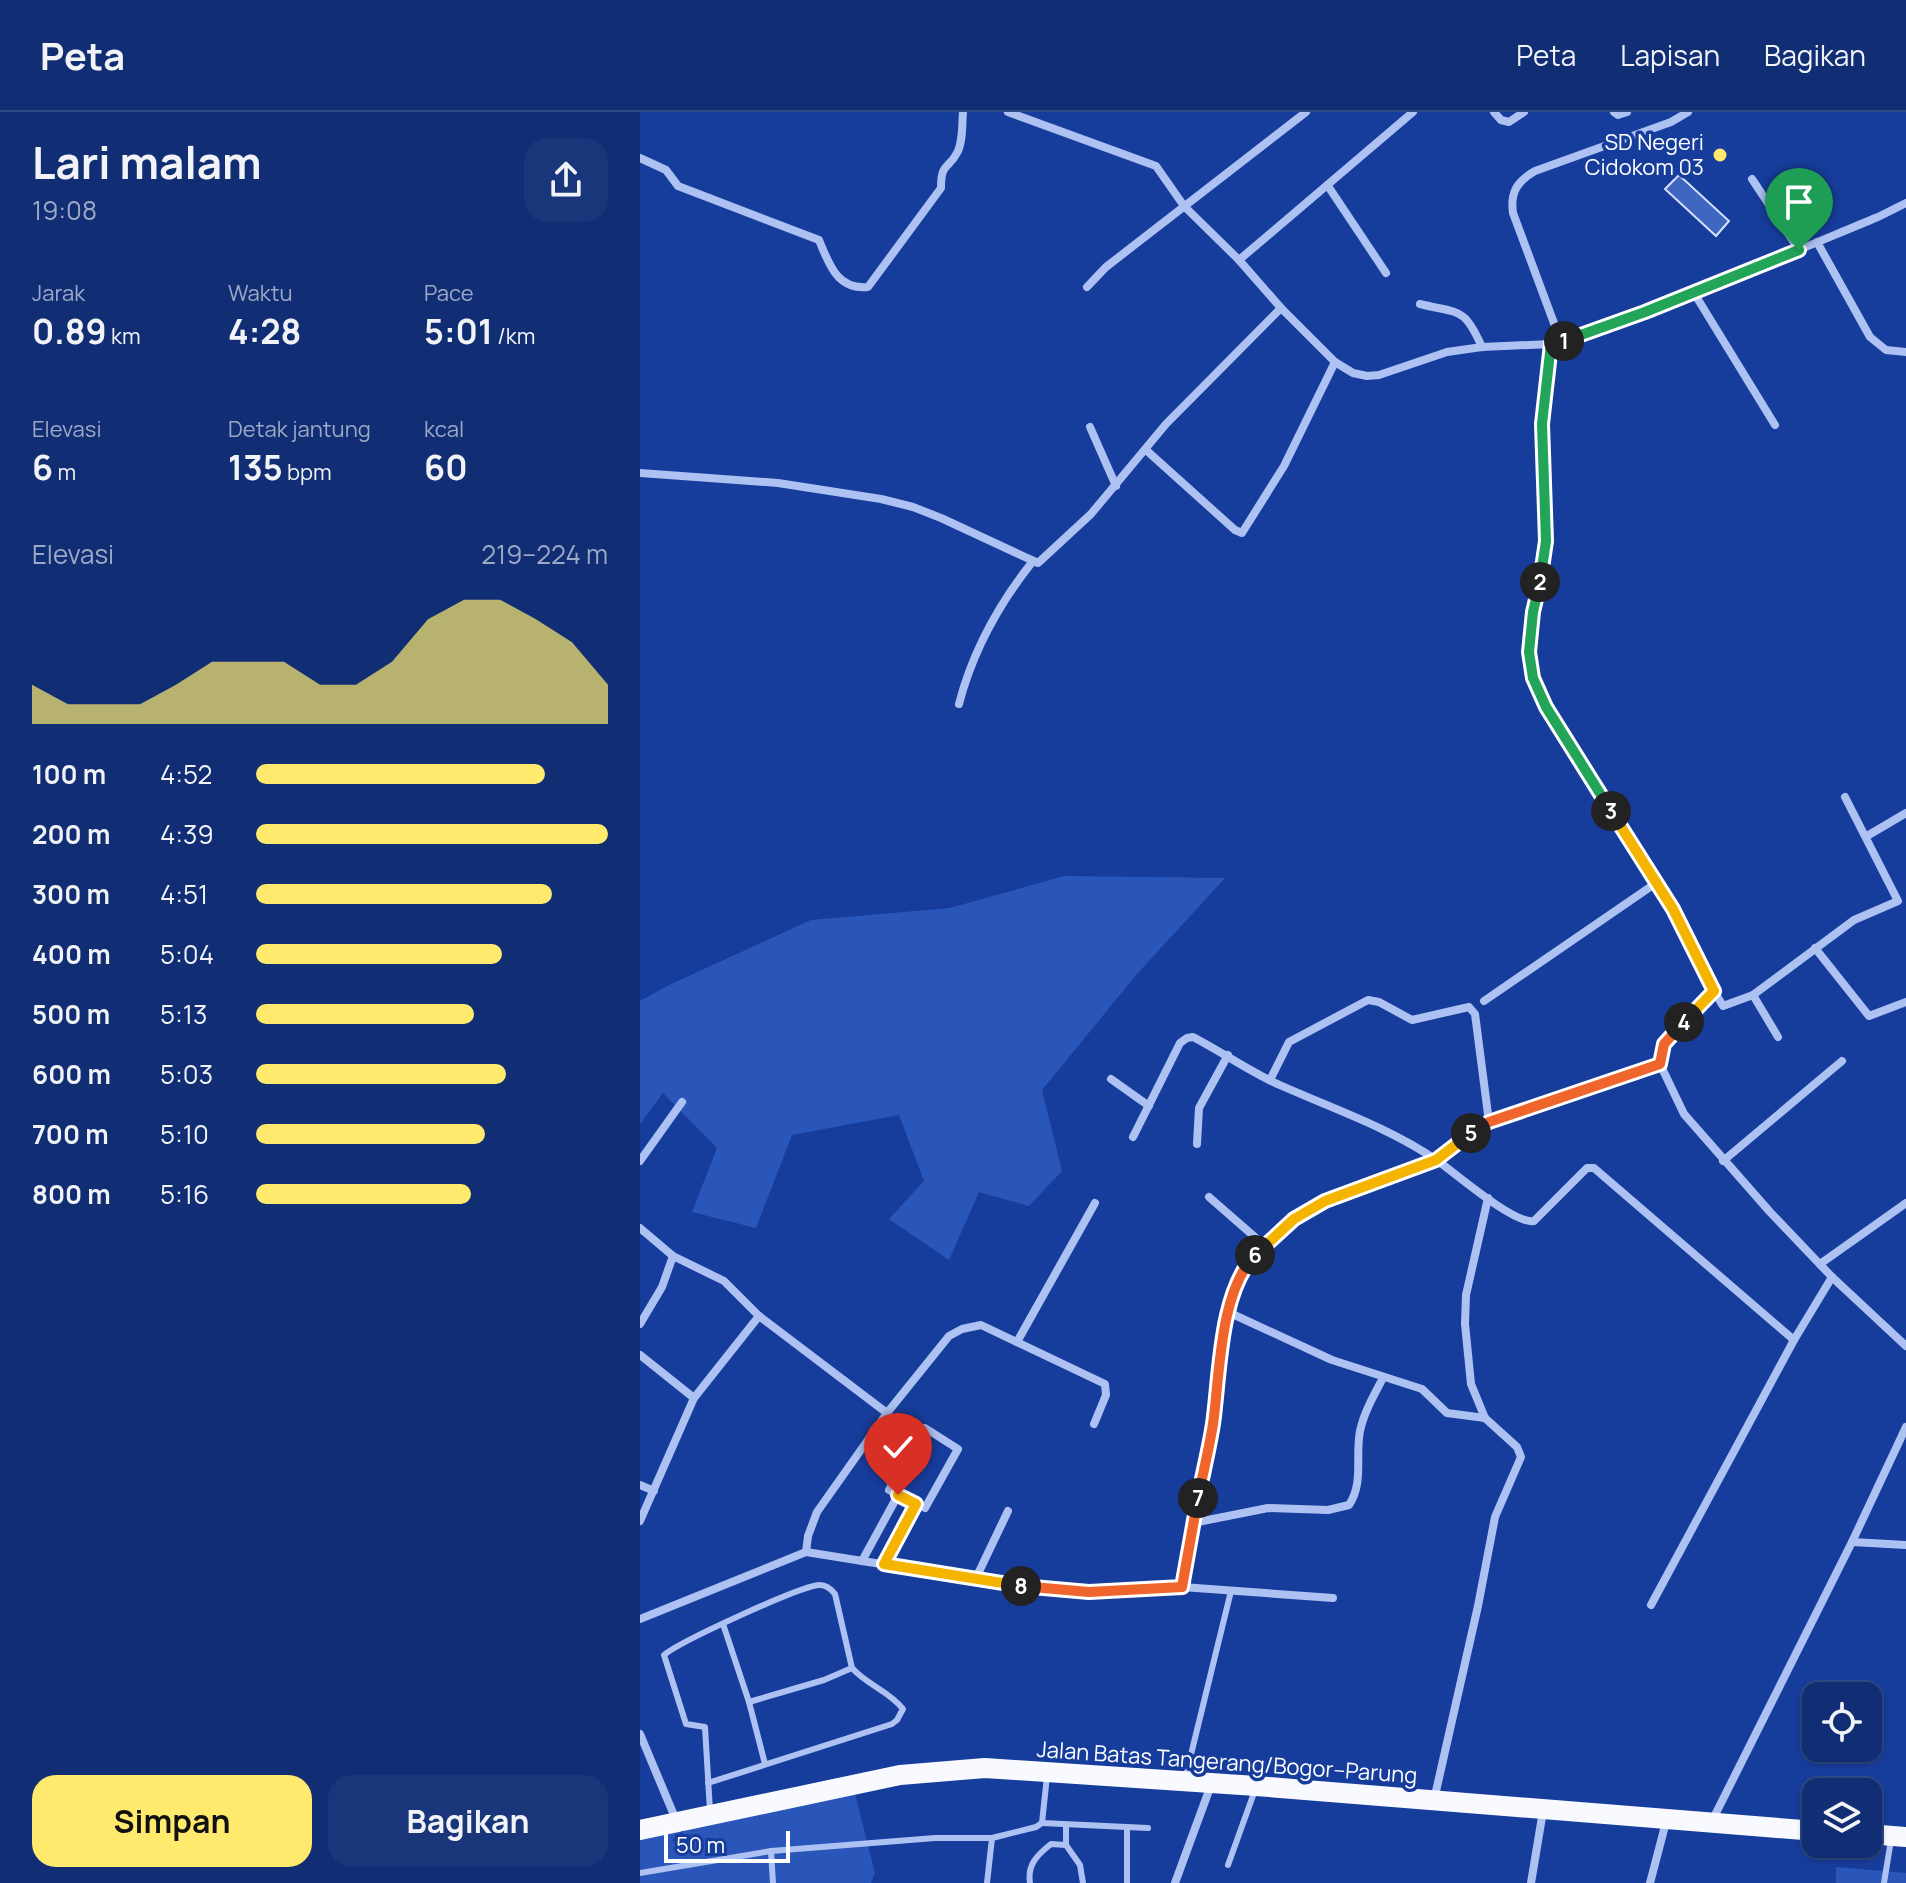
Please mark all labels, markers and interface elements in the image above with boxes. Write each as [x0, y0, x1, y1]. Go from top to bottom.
text: Peta [40, 29, 125, 81]
text: Peta [1516, 36, 1576, 74]
text: Lapisan [1620, 36, 1720, 74]
text: Bagikan [1764, 36, 1866, 74]
place label: SD Negeri Cidokom 03 [1585, 127, 1704, 182]
text: Lari malam [32, 132, 262, 192]
button: share [524, 138, 608, 222]
marker: SD Negeri Cidokom 03 [1711, 146, 1729, 164]
pin [1765, 168, 1833, 250]
icon: arrive [1777, 180, 1821, 224]
text: 19:08 [32, 192, 97, 228]
text: Jarak [32, 278, 85, 308]
text: Waktu [228, 278, 293, 308]
text: Pace [424, 278, 474, 308]
text: 0.89 [32, 308, 107, 354]
text: 4:28 [228, 308, 301, 354]
text: 5:01 [424, 308, 493, 354]
text: km [107, 321, 141, 351]
text: /km [493, 321, 535, 351]
pin: 1 [1544, 321, 1584, 361]
text: 1 [1559, 326, 1569, 356]
text: Elevasi [32, 414, 102, 444]
text: Detak jantung [228, 414, 371, 444]
text: kcal [424, 414, 464, 444]
text: 6 [32, 444, 53, 490]
text: 135 [228, 444, 283, 490]
text: 60 [424, 444, 468, 490]
text: m [53, 457, 76, 487]
text: bpm [283, 457, 332, 487]
text: Elevasi [32, 536, 114, 572]
text: 219–224 m [481, 536, 608, 572]
pin: 2 [1520, 562, 1560, 602]
text: 2 [1533, 567, 1547, 597]
text: 100 m [32, 756, 106, 792]
text: 4:52 [160, 756, 212, 792]
pin: 3 [1591, 791, 1631, 831]
text: 3 [1605, 796, 1617, 826]
text: 200 m [32, 816, 110, 852]
text: 4:39 [160, 816, 214, 852]
text: 300 m [32, 876, 110, 912]
text: 4:51 [160, 876, 208, 912]
text: 400 m [32, 936, 111, 972]
text: 5:04 [160, 936, 214, 972]
text: 500 m [32, 996, 110, 1032]
text: 5:13 [160, 996, 207, 1032]
pin: 4 [1664, 1002, 1704, 1042]
text: 4 [1677, 1007, 1691, 1037]
text: 600 m [32, 1056, 111, 1092]
text: 5:03 [160, 1056, 213, 1092]
pin: 5 [1451, 1113, 1491, 1153]
text: 700 m [32, 1116, 109, 1152]
text: 5:10 [160, 1116, 209, 1152]
text: 5 [1465, 1118, 1477, 1148]
text: 800 m [32, 1176, 111, 1212]
text: 5:16 [160, 1176, 209, 1212]
pin: 6 [1235, 1235, 1275, 1275]
text: 6 [1248, 1240, 1262, 1270]
pin [864, 1413, 932, 1495]
icon: check [876, 1425, 920, 1469]
pin: 7 [1178, 1478, 1218, 1518]
text: 7 [1192, 1483, 1204, 1513]
pin: 8 [1001, 1566, 1041, 1606]
text: 8 [1014, 1571, 1028, 1601]
map controls [1802, 1682, 1882, 1858]
button: locate [1802, 1682, 1882, 1762]
street label: Jalan Batas Tangerang/Bogor–Parung [1036, 1734, 1418, 1790]
button: Simpan [32, 1775, 312, 1867]
button: Bagikan [328, 1775, 608, 1867]
button: layers [1802, 1778, 1882, 1858]
scale bar [664, 1827, 790, 1863]
text: 50 m [676, 1830, 725, 1860]

